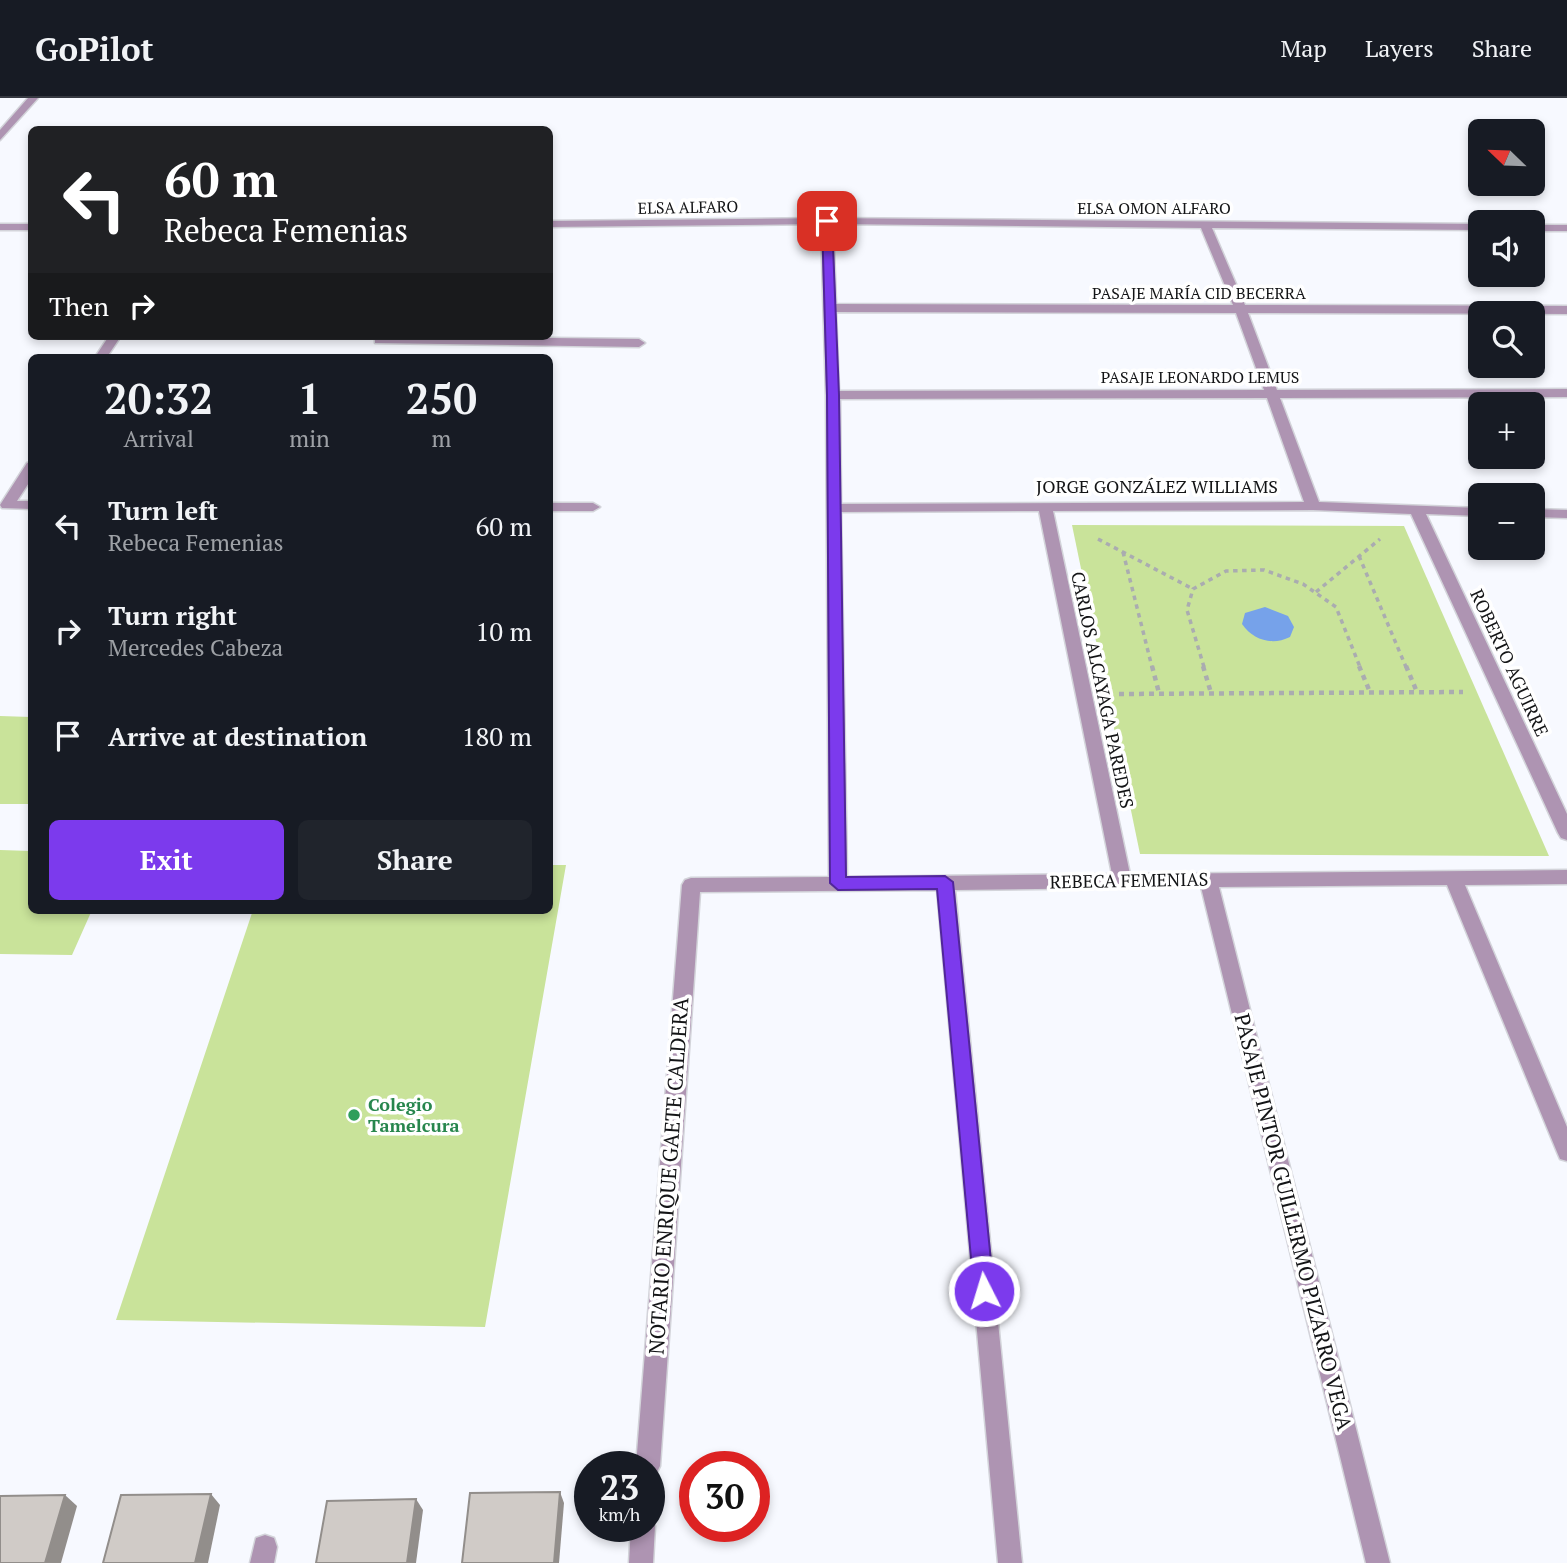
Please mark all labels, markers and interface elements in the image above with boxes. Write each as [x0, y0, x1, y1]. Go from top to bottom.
text: GoPilot [35, 27, 154, 70]
text: Map [1280, 32, 1327, 64]
text: Layers [1365, 32, 1434, 64]
text: Share [1472, 32, 1532, 64]
north arrow [1468, 119, 1545, 196]
map controls [1468, 119, 1545, 560]
text: 60 m [164, 146, 278, 211]
icon: left [49, 154, 140, 245]
pin [797, 191, 857, 251]
street label: ELSA ALFARO [638, 195, 738, 219]
street label: ELSA OMON ALFARO [1077, 197, 1231, 219]
icon: arrive [808, 202, 846, 240]
text: Rebeca Femenias [164, 209, 408, 251]
button: sound [1468, 210, 1545, 287]
street label: PASAJE MARÍA CID BECERRA [1092, 282, 1306, 304]
icon: right [123, 287, 161, 325]
text: Then [49, 289, 109, 323]
button: search [1468, 301, 1545, 378]
street label: PASAJE LEONARDO LEMUS [1101, 366, 1299, 388]
text: 20:32 [104, 370, 213, 426]
text: 1 [298, 370, 321, 426]
text: 250 [406, 370, 477, 426]
button: + [1468, 392, 1545, 469]
text: Arrival [123, 423, 194, 454]
text: min [289, 423, 330, 454]
text: m [431, 423, 451, 454]
street label: JORGE GONZÁLEZ WILLIAMS [1036, 474, 1278, 498]
button: − [1468, 483, 1545, 560]
text: Turn left [108, 493, 218, 527]
icon: left [49, 507, 87, 545]
text: 60 m [476, 509, 532, 543]
text: Rebeca Femenias [108, 527, 283, 558]
street label: CARLOS ALCAYAGA PAREDES [1066, 569, 1140, 810]
street label: ROBERTO AGUIRRE [1465, 585, 1555, 740]
text: Turn right [108, 598, 237, 632]
icon: right [49, 612, 87, 650]
text: 10 m [476, 614, 532, 648]
text: Mercedes Cabeza [108, 632, 283, 663]
icon: arrive [49, 717, 87, 755]
text: Arrive at destination [108, 719, 367, 753]
text: 180 m [462, 719, 532, 753]
button: Exit [49, 820, 284, 900]
button: Share [298, 820, 532, 900]
street label: REBECA FEMENIAS [1049, 867, 1209, 893]
street label: NOTARIO ENRIQUE GAETE CALDERA [642, 996, 694, 1355]
street label: PASAJE PINTOR GUILLERMO PIZARRO VEGA [1229, 1010, 1360, 1434]
place label: Colegio Tamelcura [368, 1092, 459, 1137]
marker: Colegio Tamelcura [346, 1107, 362, 1123]
position arrow [947, 1254, 1021, 1328]
speed limit sign: 30 [679, 1451, 770, 1542]
text: 23 [600, 1464, 639, 1510]
text: km/h [599, 1502, 640, 1526]

